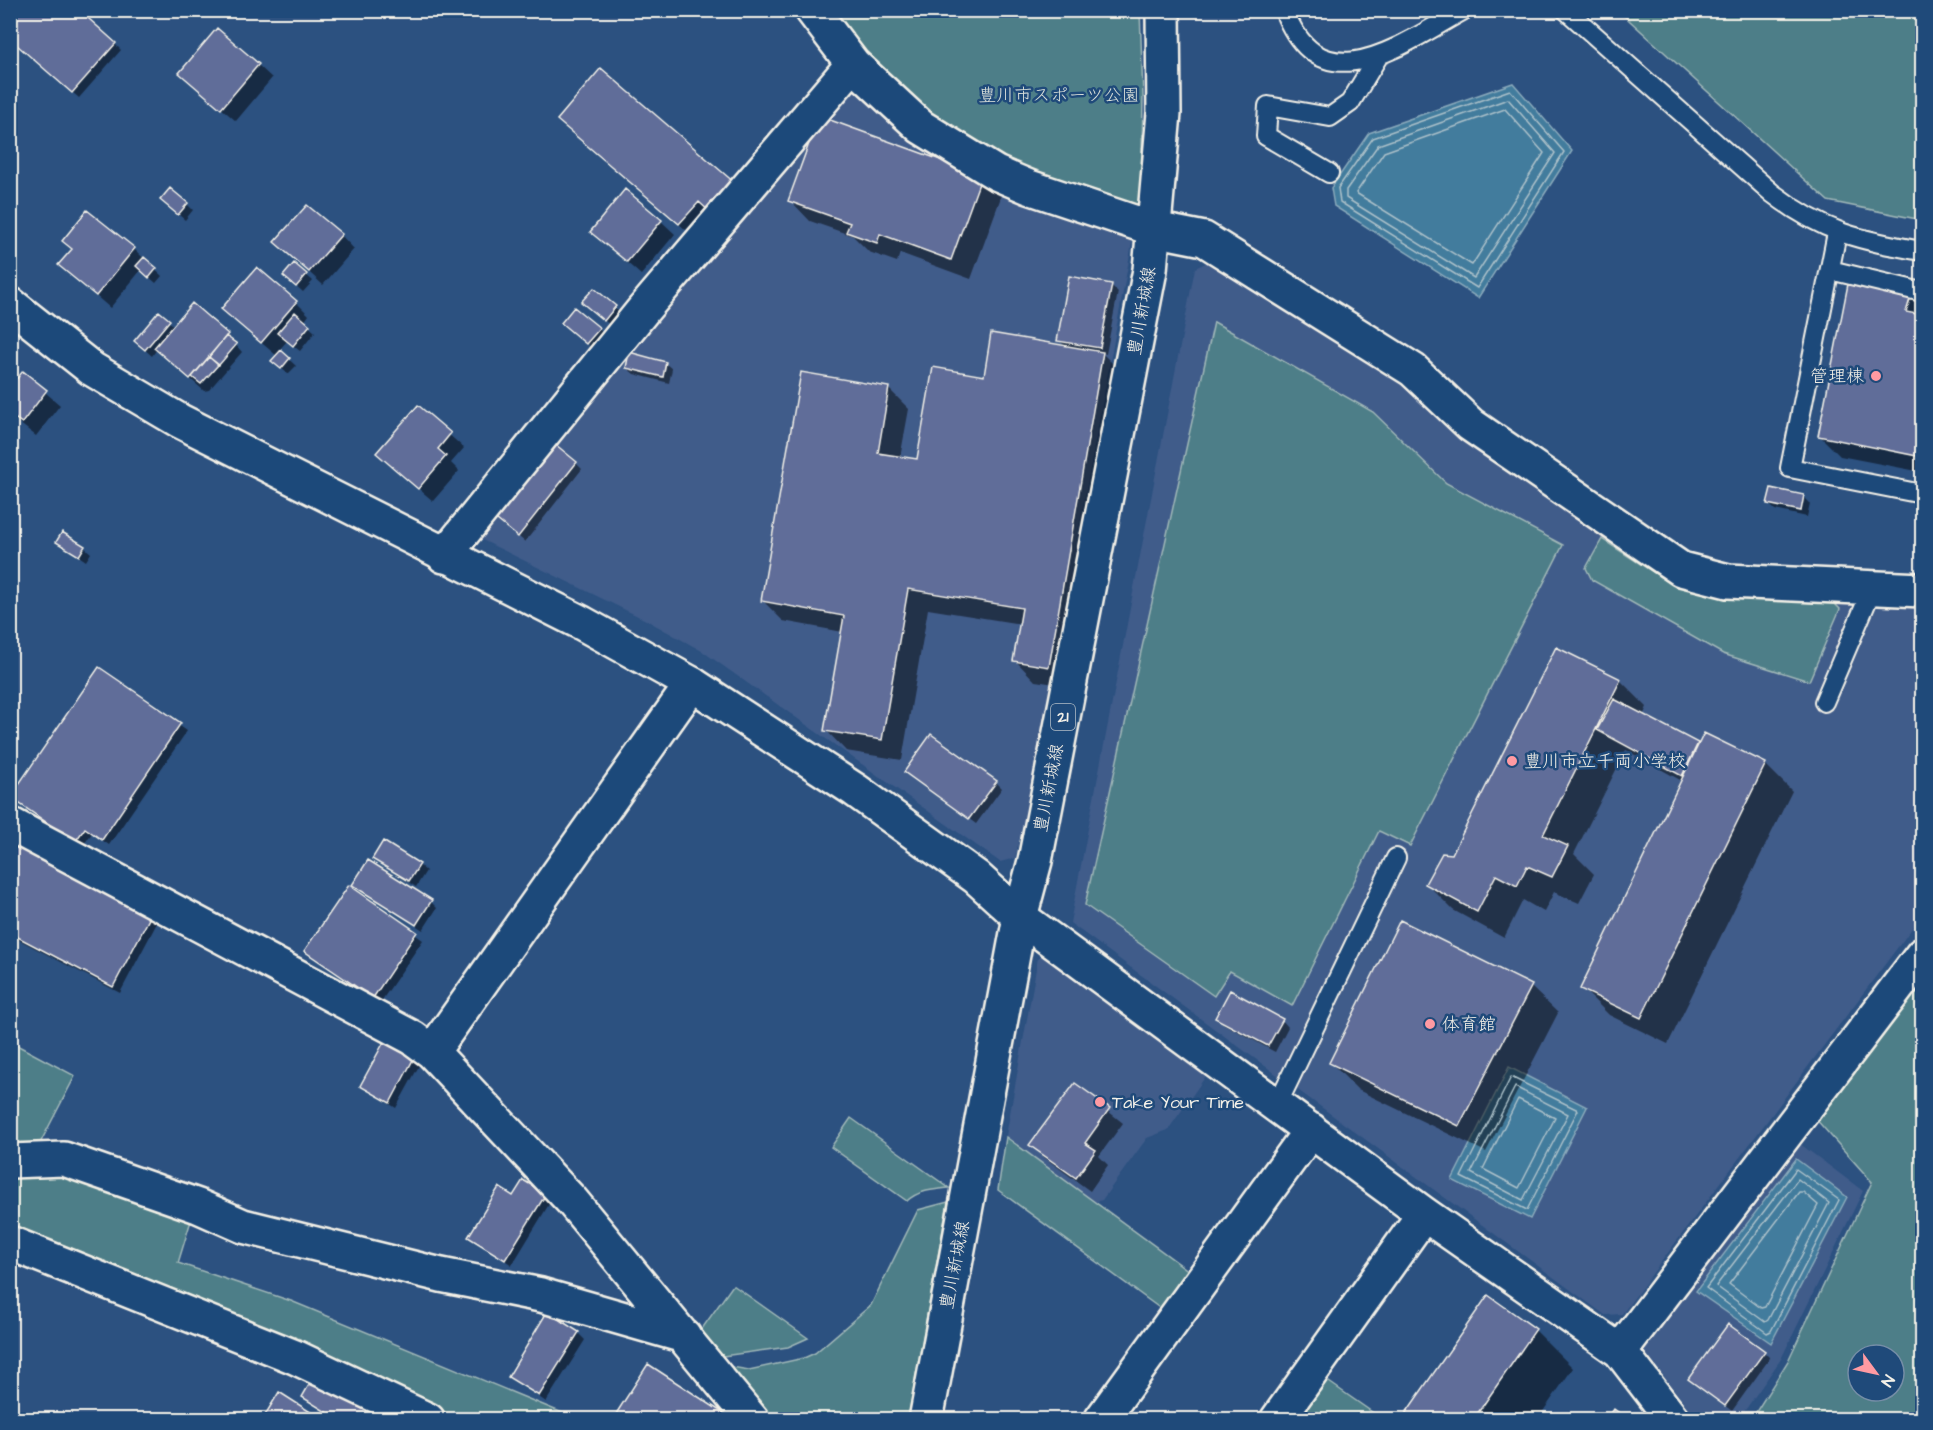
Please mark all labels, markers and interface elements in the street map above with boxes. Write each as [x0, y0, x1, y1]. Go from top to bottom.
park label: 豊川市スポーツ公園 [978, 83, 1140, 108]
street label: 豊川新城線 [1122, 265, 1162, 357]
place label: 管理棟 [1810, 364, 1864, 389]
marker: 管理棟 [1869, 369, 1883, 383]
road number: 21 [1051, 704, 1075, 730]
street label: 豊川新城線 [1028, 741, 1070, 835]
place label: 豊川市立千両小学校 [1524, 749, 1686, 774]
marker: 豊川市立千両小学校 [1505, 754, 1519, 768]
place label: 体育館 [1442, 1012, 1496, 1037]
marker: 体育館 [1423, 1017, 1437, 1031]
place label: Take Your Time [1112, 1090, 1244, 1115]
marker: Take Your Time [1093, 1095, 1107, 1109]
street label: 豊川新城線 [934, 1218, 976, 1312]
north arrow [1846, 1343, 1906, 1403]
text: N [1876, 1370, 1900, 1391]

